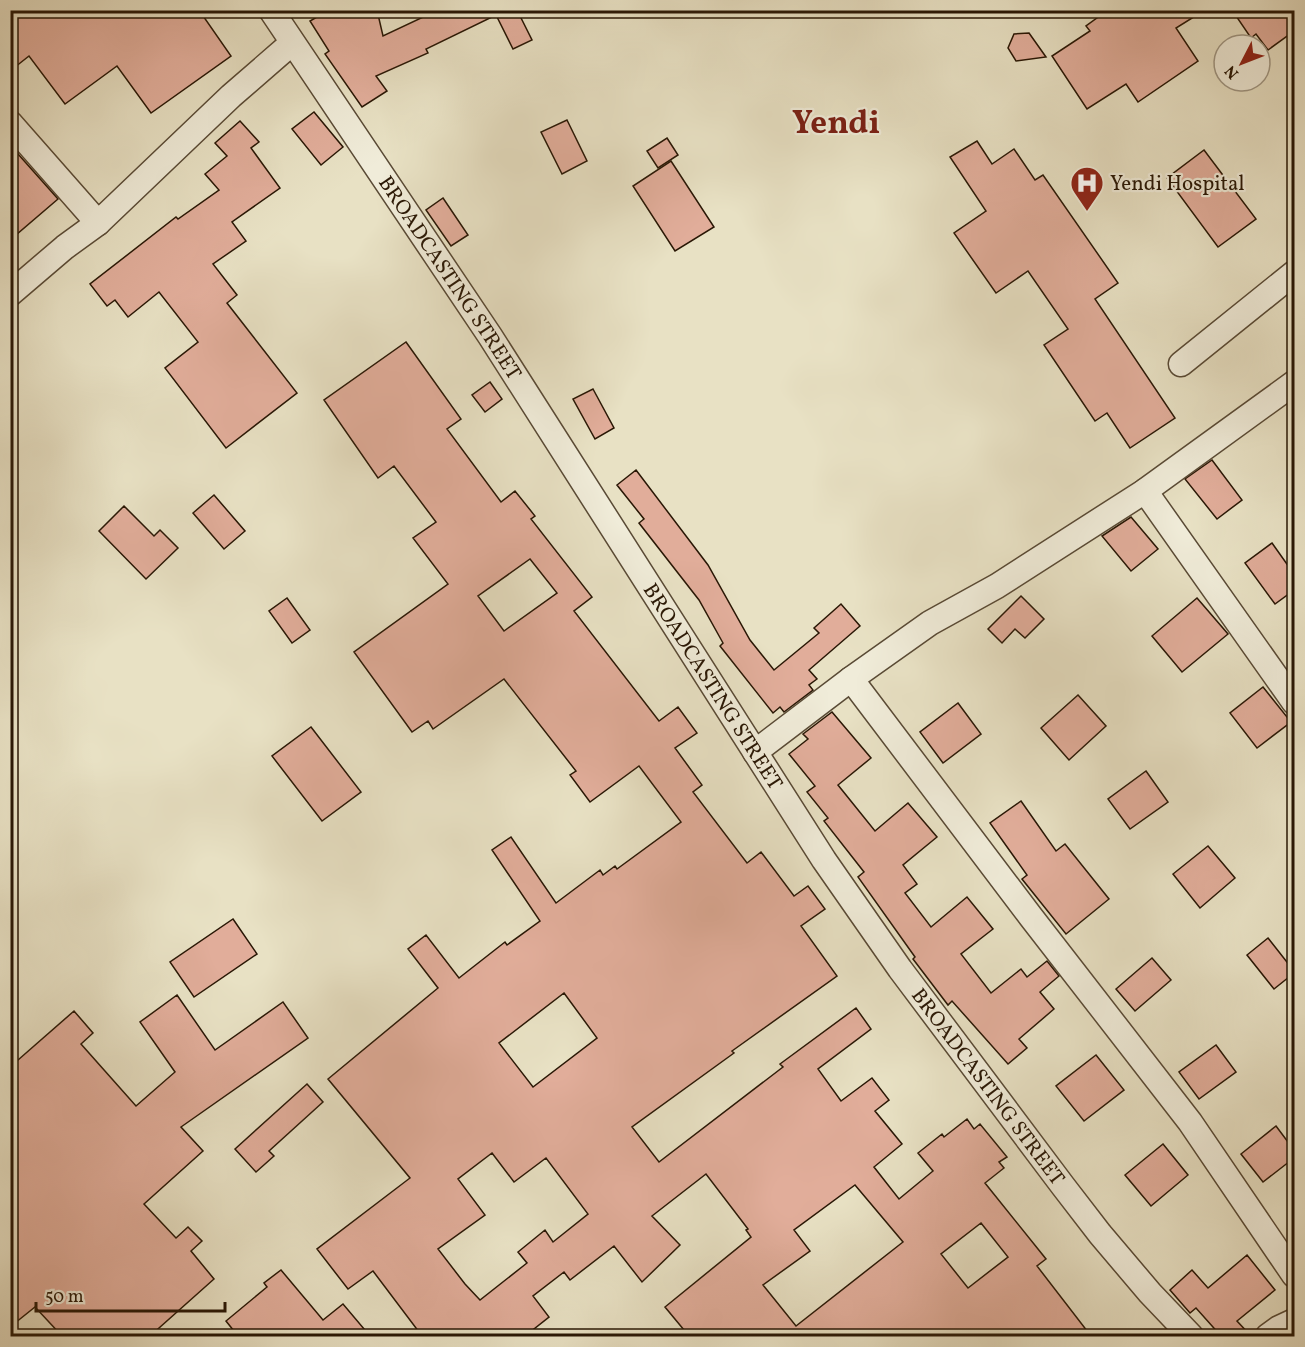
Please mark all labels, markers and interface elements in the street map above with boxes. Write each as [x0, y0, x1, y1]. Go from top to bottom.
north arrow [1212, 33, 1272, 93]
text: N [1220, 60, 1244, 83]
district label: Yendi [792, 102, 880, 148]
hospital icon: Yendi Hospital [1069, 165, 1105, 212]
place label: Yendi Hospital [1110, 170, 1245, 199]
street label: BROADCASTING STREET [370, 171, 527, 386]
street label: BROADCASTING STREET [635, 578, 789, 796]
street label: BROADCASTING STREET [903, 983, 1071, 1192]
scale bar [36, 1275, 225, 1313]
text: 50 m [45, 1285, 84, 1310]

